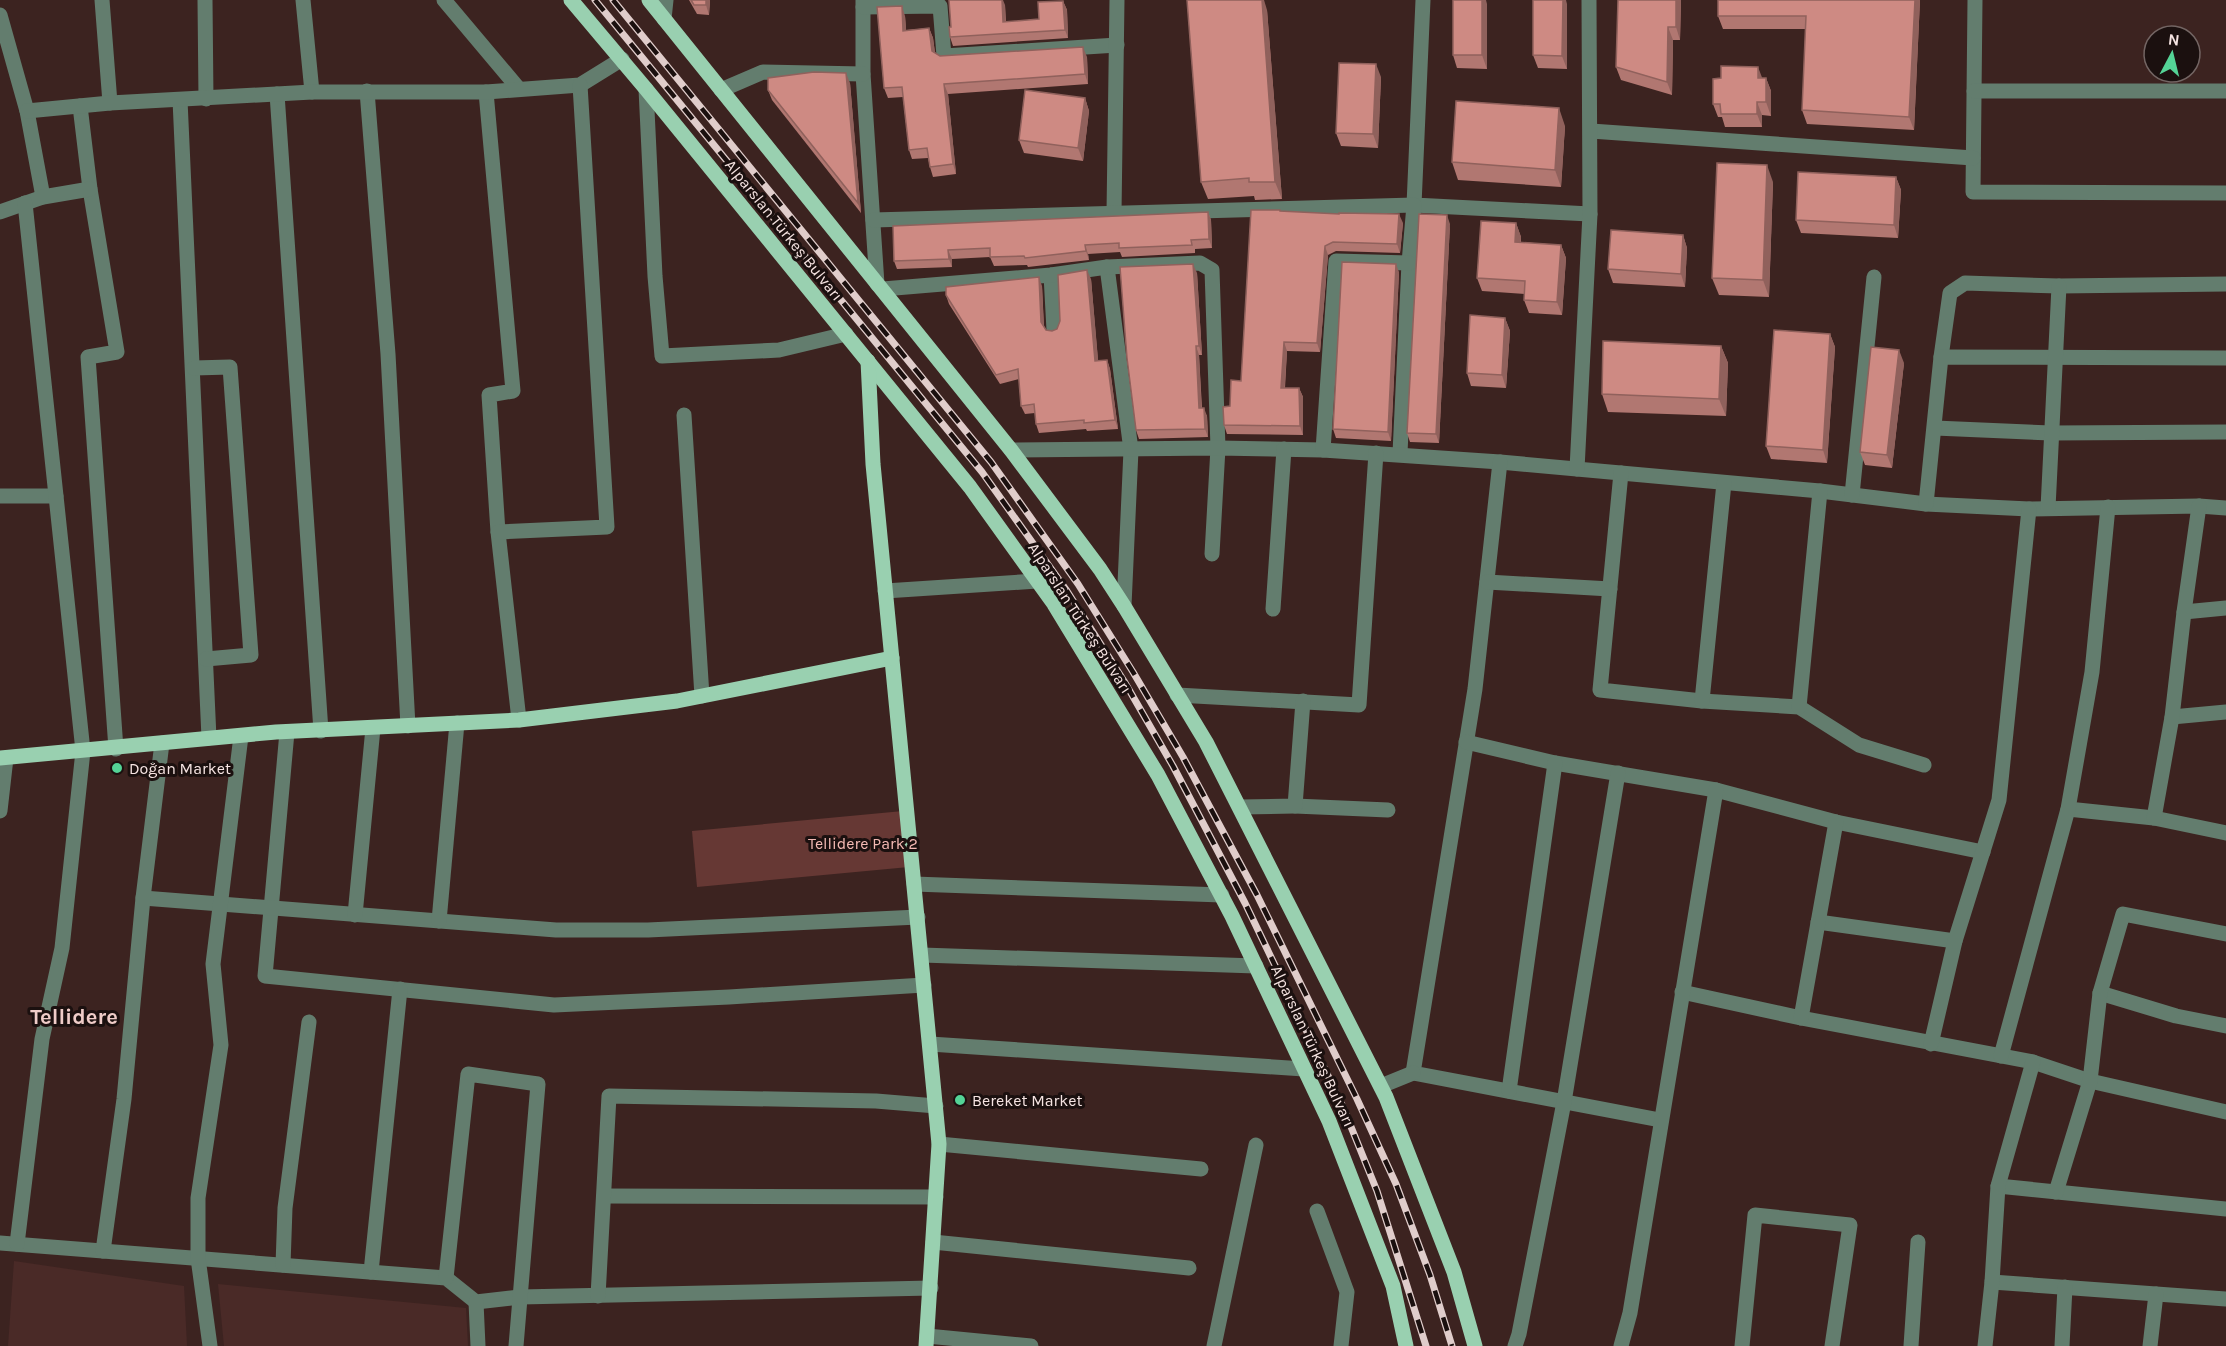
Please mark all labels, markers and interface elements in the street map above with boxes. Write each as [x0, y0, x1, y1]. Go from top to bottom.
north arrow [2142, 24, 2202, 84]
text: N [2167, 29, 2181, 50]
street label: Alparslan Türkeş Bulvarı [721, 156, 847, 304]
street label: Alparslan Türkeş Bulvarı [1024, 539, 1136, 697]
place label: Doğan Market [129, 759, 231, 778]
marker: Doğan Market [110, 761, 124, 775]
park label: Tellidere Park 2 [808, 834, 918, 853]
street label: Alparslan Türkeş Bulvarı [1267, 962, 1359, 1130]
district label: Tellidere [30, 1004, 118, 1030]
place label: Bereket Market [972, 1091, 1083, 1110]
marker: Bereket Market [953, 1093, 967, 1107]

